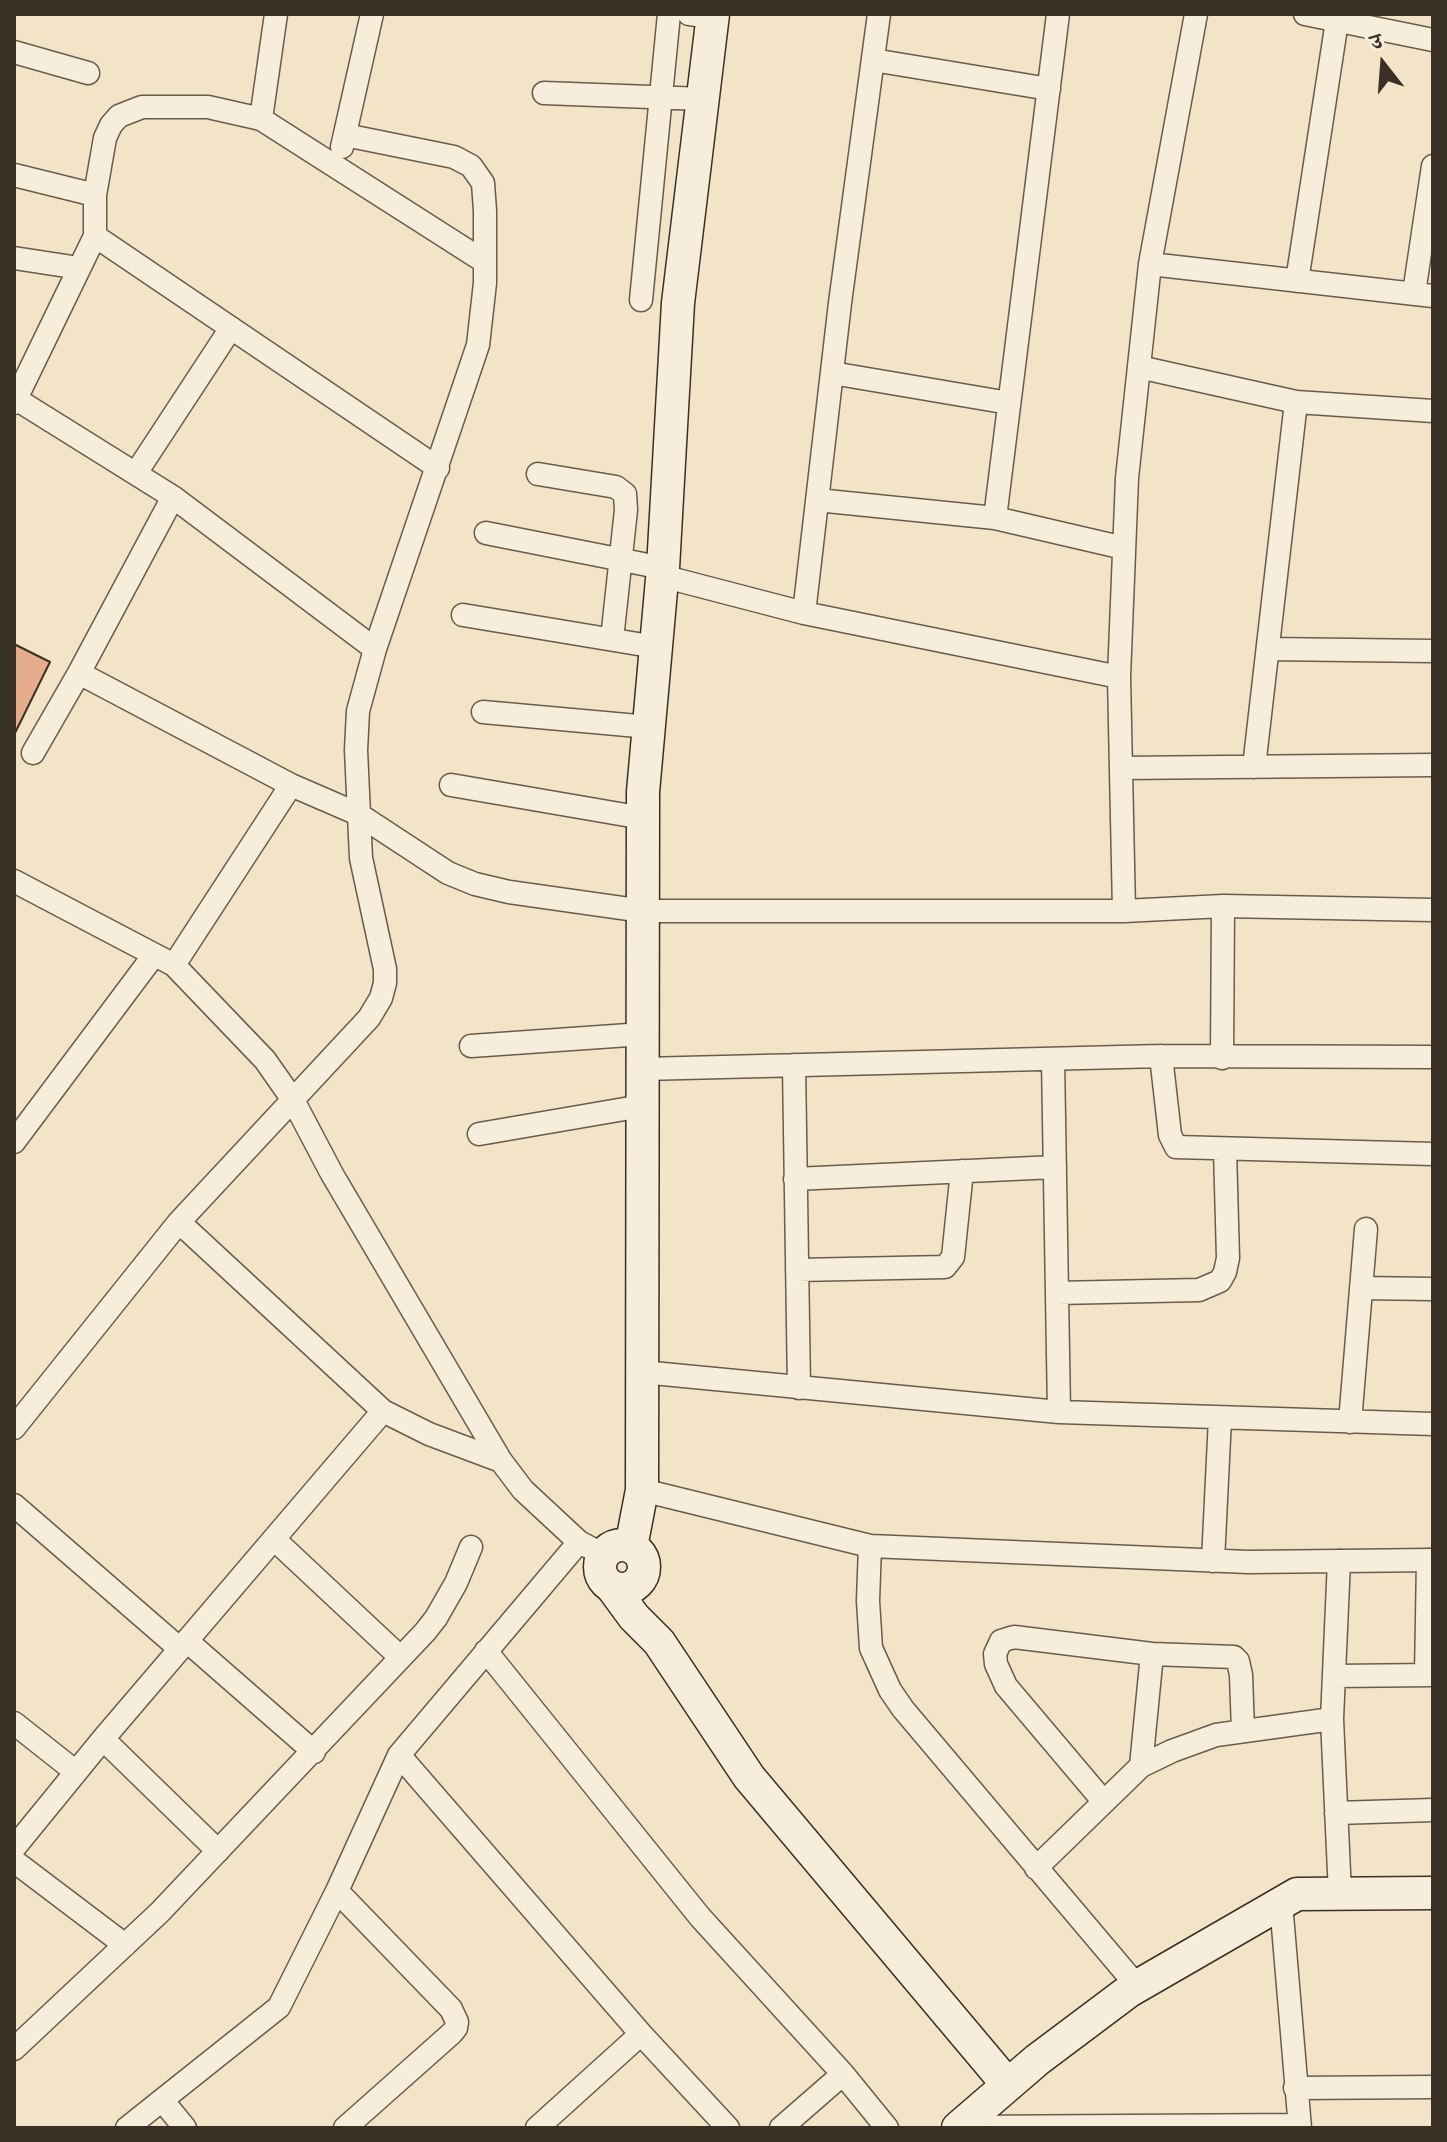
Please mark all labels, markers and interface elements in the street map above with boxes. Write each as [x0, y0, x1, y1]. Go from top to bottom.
north arrow [1343, 24, 1423, 104]
text: उ [1366, 24, 1386, 58]

